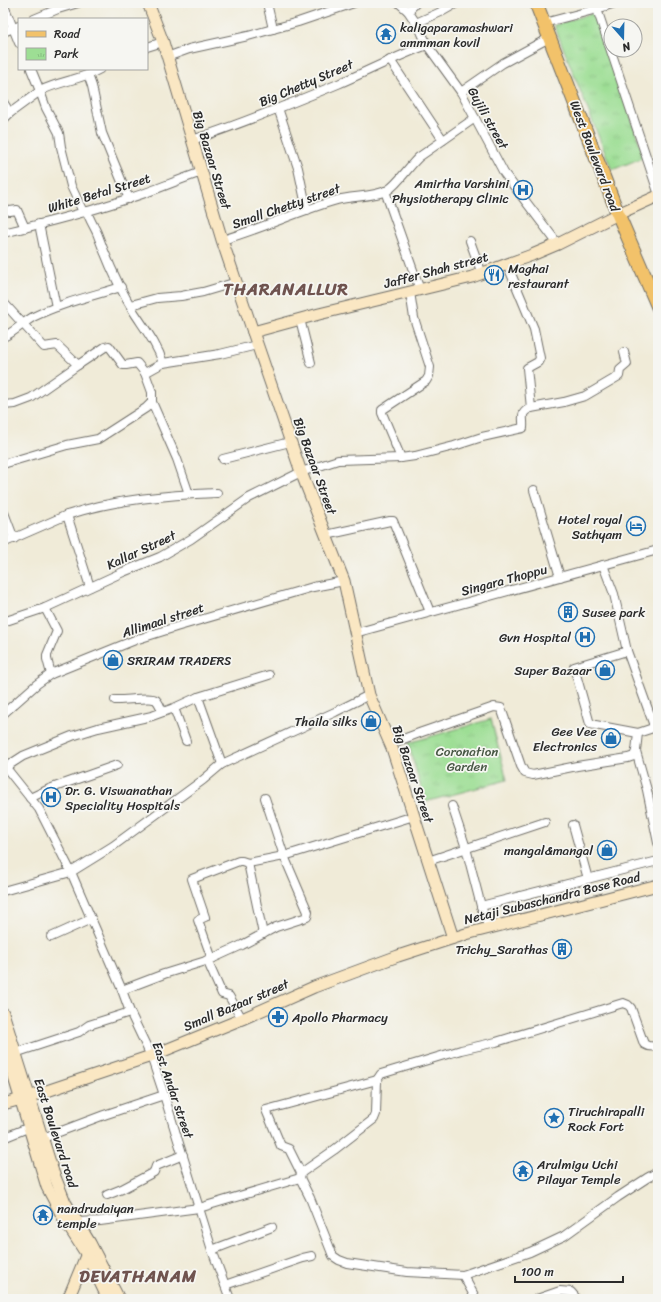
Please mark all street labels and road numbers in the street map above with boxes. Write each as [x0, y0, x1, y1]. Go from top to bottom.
street label: Big Chetty Street [255, 52, 358, 113]
street label: Gujili street [461, 82, 515, 154]
street label: West Boulevard road [563, 97, 627, 216]
street label: Big Bazaar Street [186, 108, 238, 213]
street label: White Betal Street [45, 166, 153, 220]
street label: Small Chetty street [229, 177, 344, 235]
street label: Jaffer Shah street [380, 245, 491, 295]
street label: Big Bazaar Street [287, 414, 343, 519]
street label: Kallar Street [102, 524, 180, 576]
street label: Singara Thoppu [458, 557, 550, 603]
street label: Allimaal street [118, 596, 207, 644]
street label: Big Bazaar Street [386, 722, 441, 827]
street label: Netaji Subaschandra Bose Road [461, 865, 644, 931]
street label: Small Bazaar street [180, 972, 293, 1038]
street label: East Andar street [146, 1039, 201, 1142]
street label: East Boulevard road [27, 1075, 85, 1192]

